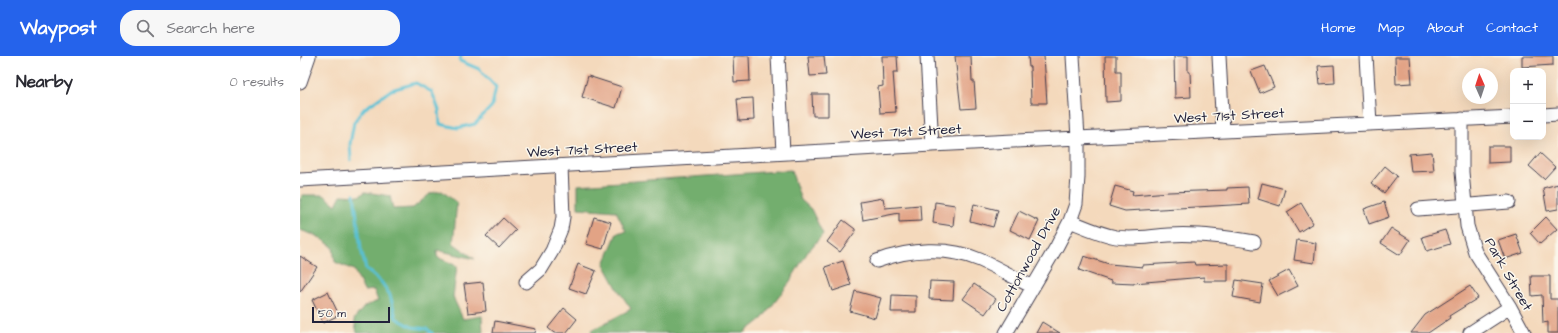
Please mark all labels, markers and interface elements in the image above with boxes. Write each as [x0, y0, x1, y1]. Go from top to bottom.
search box [120, 10, 400, 46]
text: Waypost [20, 15, 96, 42]
icon: search [134, 17, 156, 39]
text: Search here [166, 18, 255, 39]
text: Home [1321, 18, 1356, 38]
text: Map [1378, 18, 1404, 38]
text: About [1426, 18, 1464, 38]
text: Contact [1486, 18, 1538, 38]
north arrow [1462, 68, 1498, 104]
map controls [1510, 68, 1546, 140]
button: + [1510, 68, 1546, 104]
text: Nearby [16, 70, 73, 94]
text: 0 results [229, 73, 284, 91]
street label: West 71st Street [1173, 103, 1285, 129]
button: − [1510, 104, 1546, 140]
street label: West 71st Street [850, 119, 962, 145]
street label: West 71st Street [526, 137, 638, 163]
street label: Cottonwood Drive [992, 203, 1066, 316]
street label: Park Street [1479, 234, 1537, 315]
scale bar [312, 305, 390, 324]
text: 50 m [318, 306, 346, 321]

